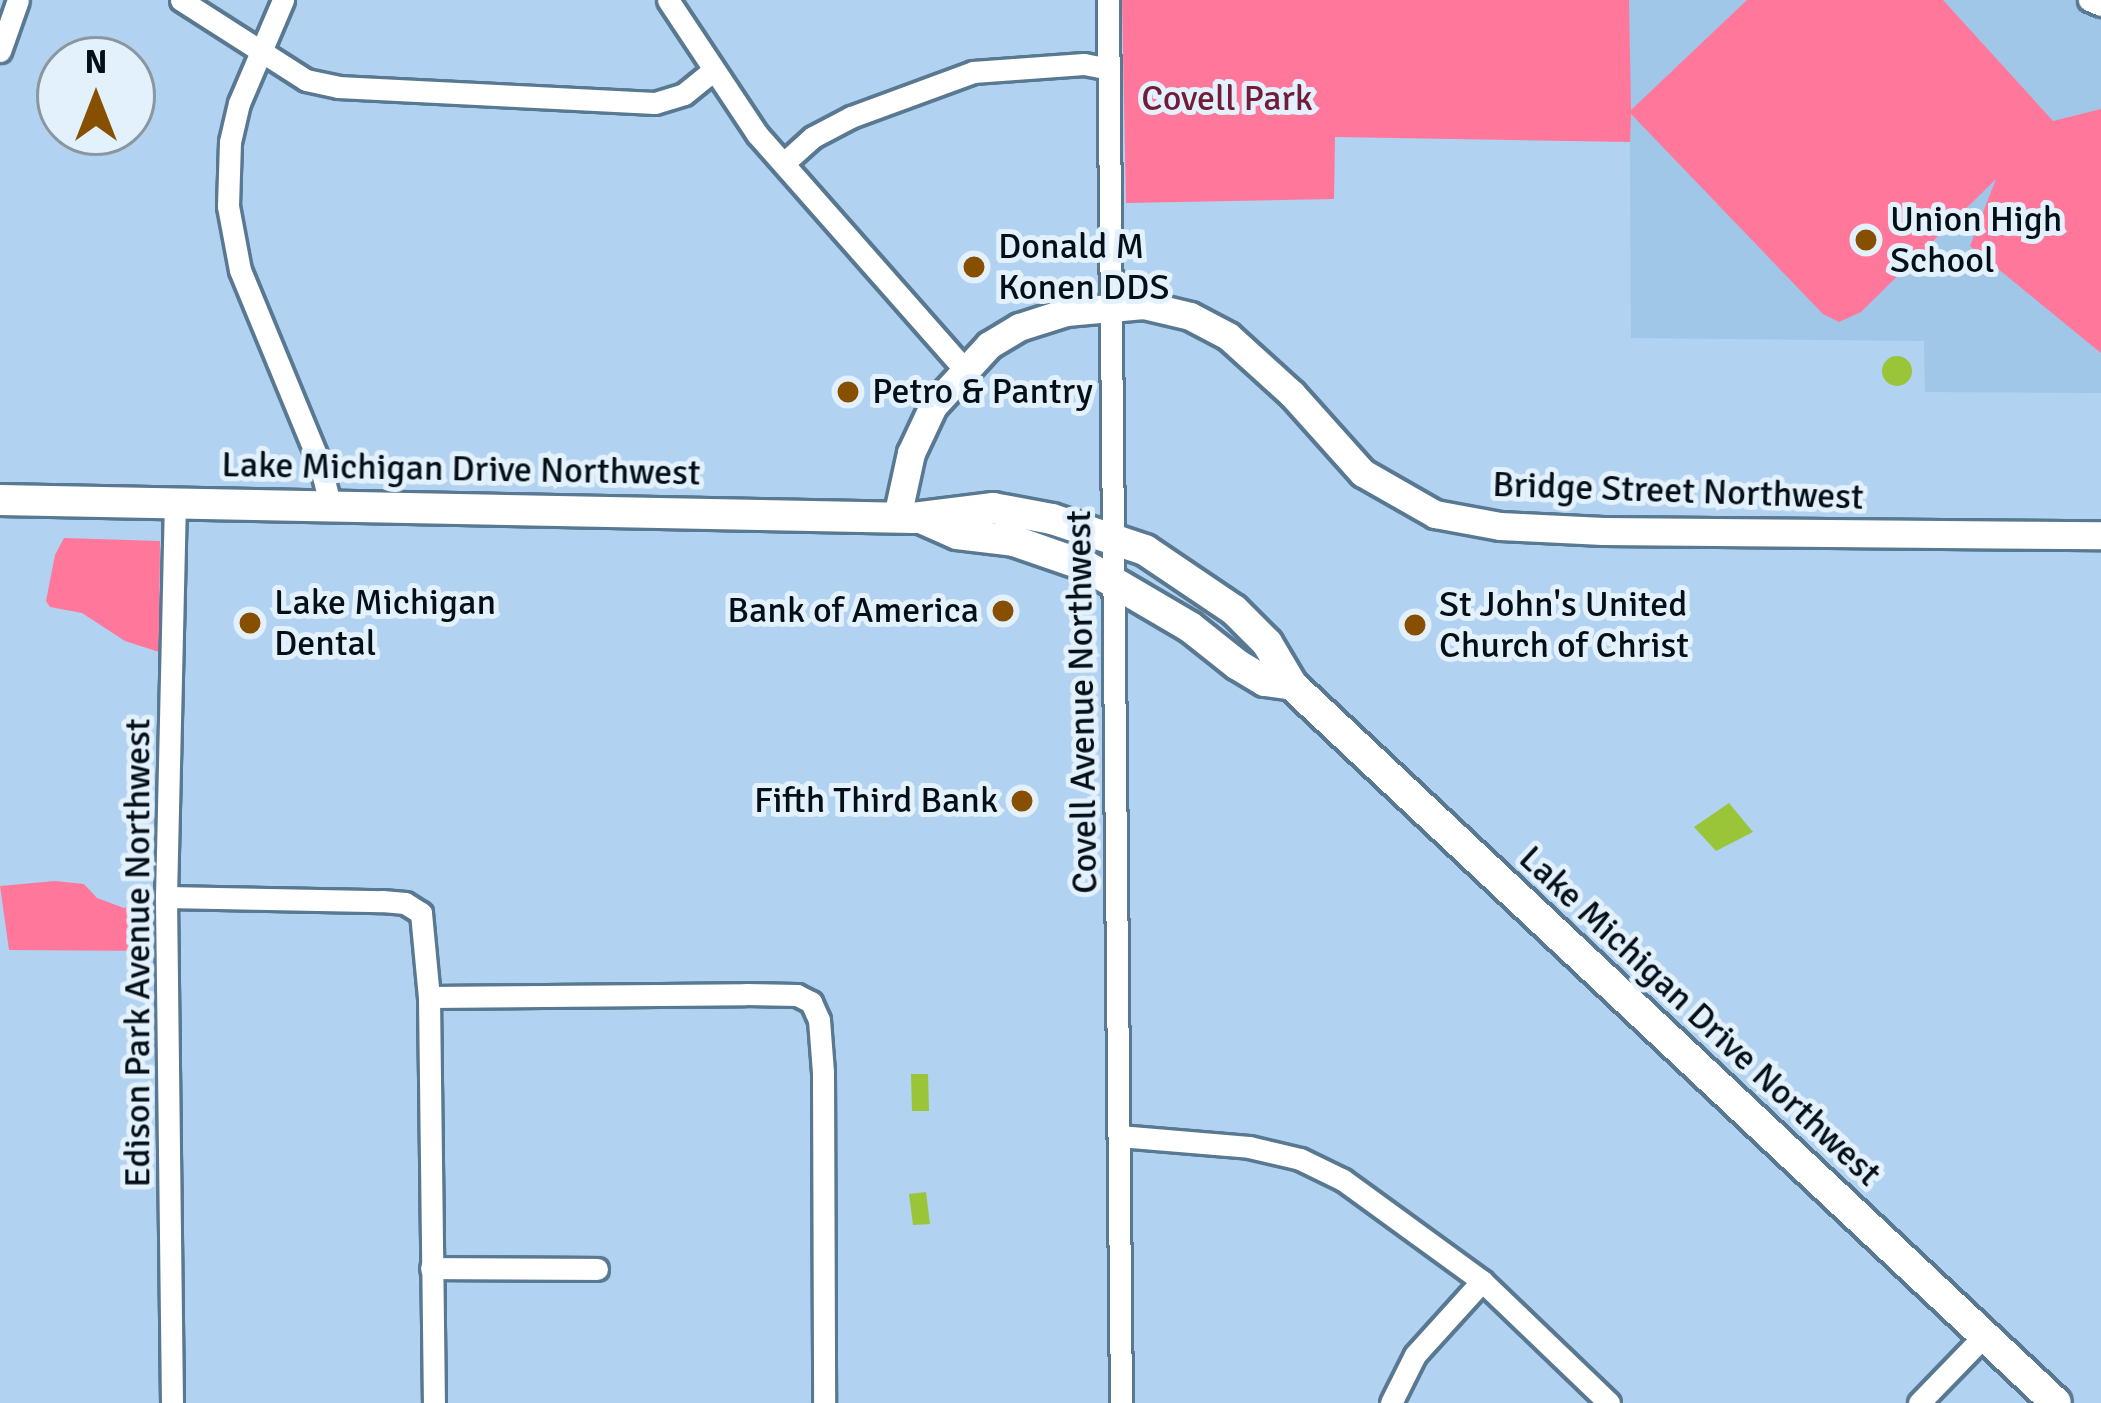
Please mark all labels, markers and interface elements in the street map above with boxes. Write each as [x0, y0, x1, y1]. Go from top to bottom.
north arrow [36, 36, 156, 156]
text: N [85, 42, 107, 83]
park label: Covell Park [1141, 77, 1313, 121]
place label: Union High School [1890, 197, 2062, 282]
place label: Donald M Konen DDS [998, 224, 1169, 309]
marker: Union High School [1853, 227, 1879, 253]
marker: Donald M Konen DDS [961, 254, 987, 280]
place label: Petro & Pantry [872, 370, 1093, 414]
marker: Petro & Pantry [835, 379, 861, 405]
street label: Lake Michigan Drive Northwest [221, 443, 701, 495]
street label: Bridge Street Northwest [1492, 463, 1864, 519]
street label: Covell Avenue Northwest [1057, 510, 1107, 894]
place label: Lake Michigan Dental [274, 580, 496, 665]
place label: St John's United Church of Christ [1439, 582, 1689, 667]
place label: Bank of America [727, 589, 979, 633]
marker: Bank of America [990, 598, 1016, 624]
marker: Lake Michigan Dental [237, 610, 263, 636]
marker: St John's United Church of Christ [1402, 612, 1428, 638]
street label: Edison Park Avenue Northwest [116, 718, 160, 1188]
place label: Fifth Third Bank [754, 779, 998, 823]
marker: Fifth Third Bank [1009, 788, 1035, 814]
street label: Lake Michigan Drive Northwest [1510, 837, 1890, 1195]

